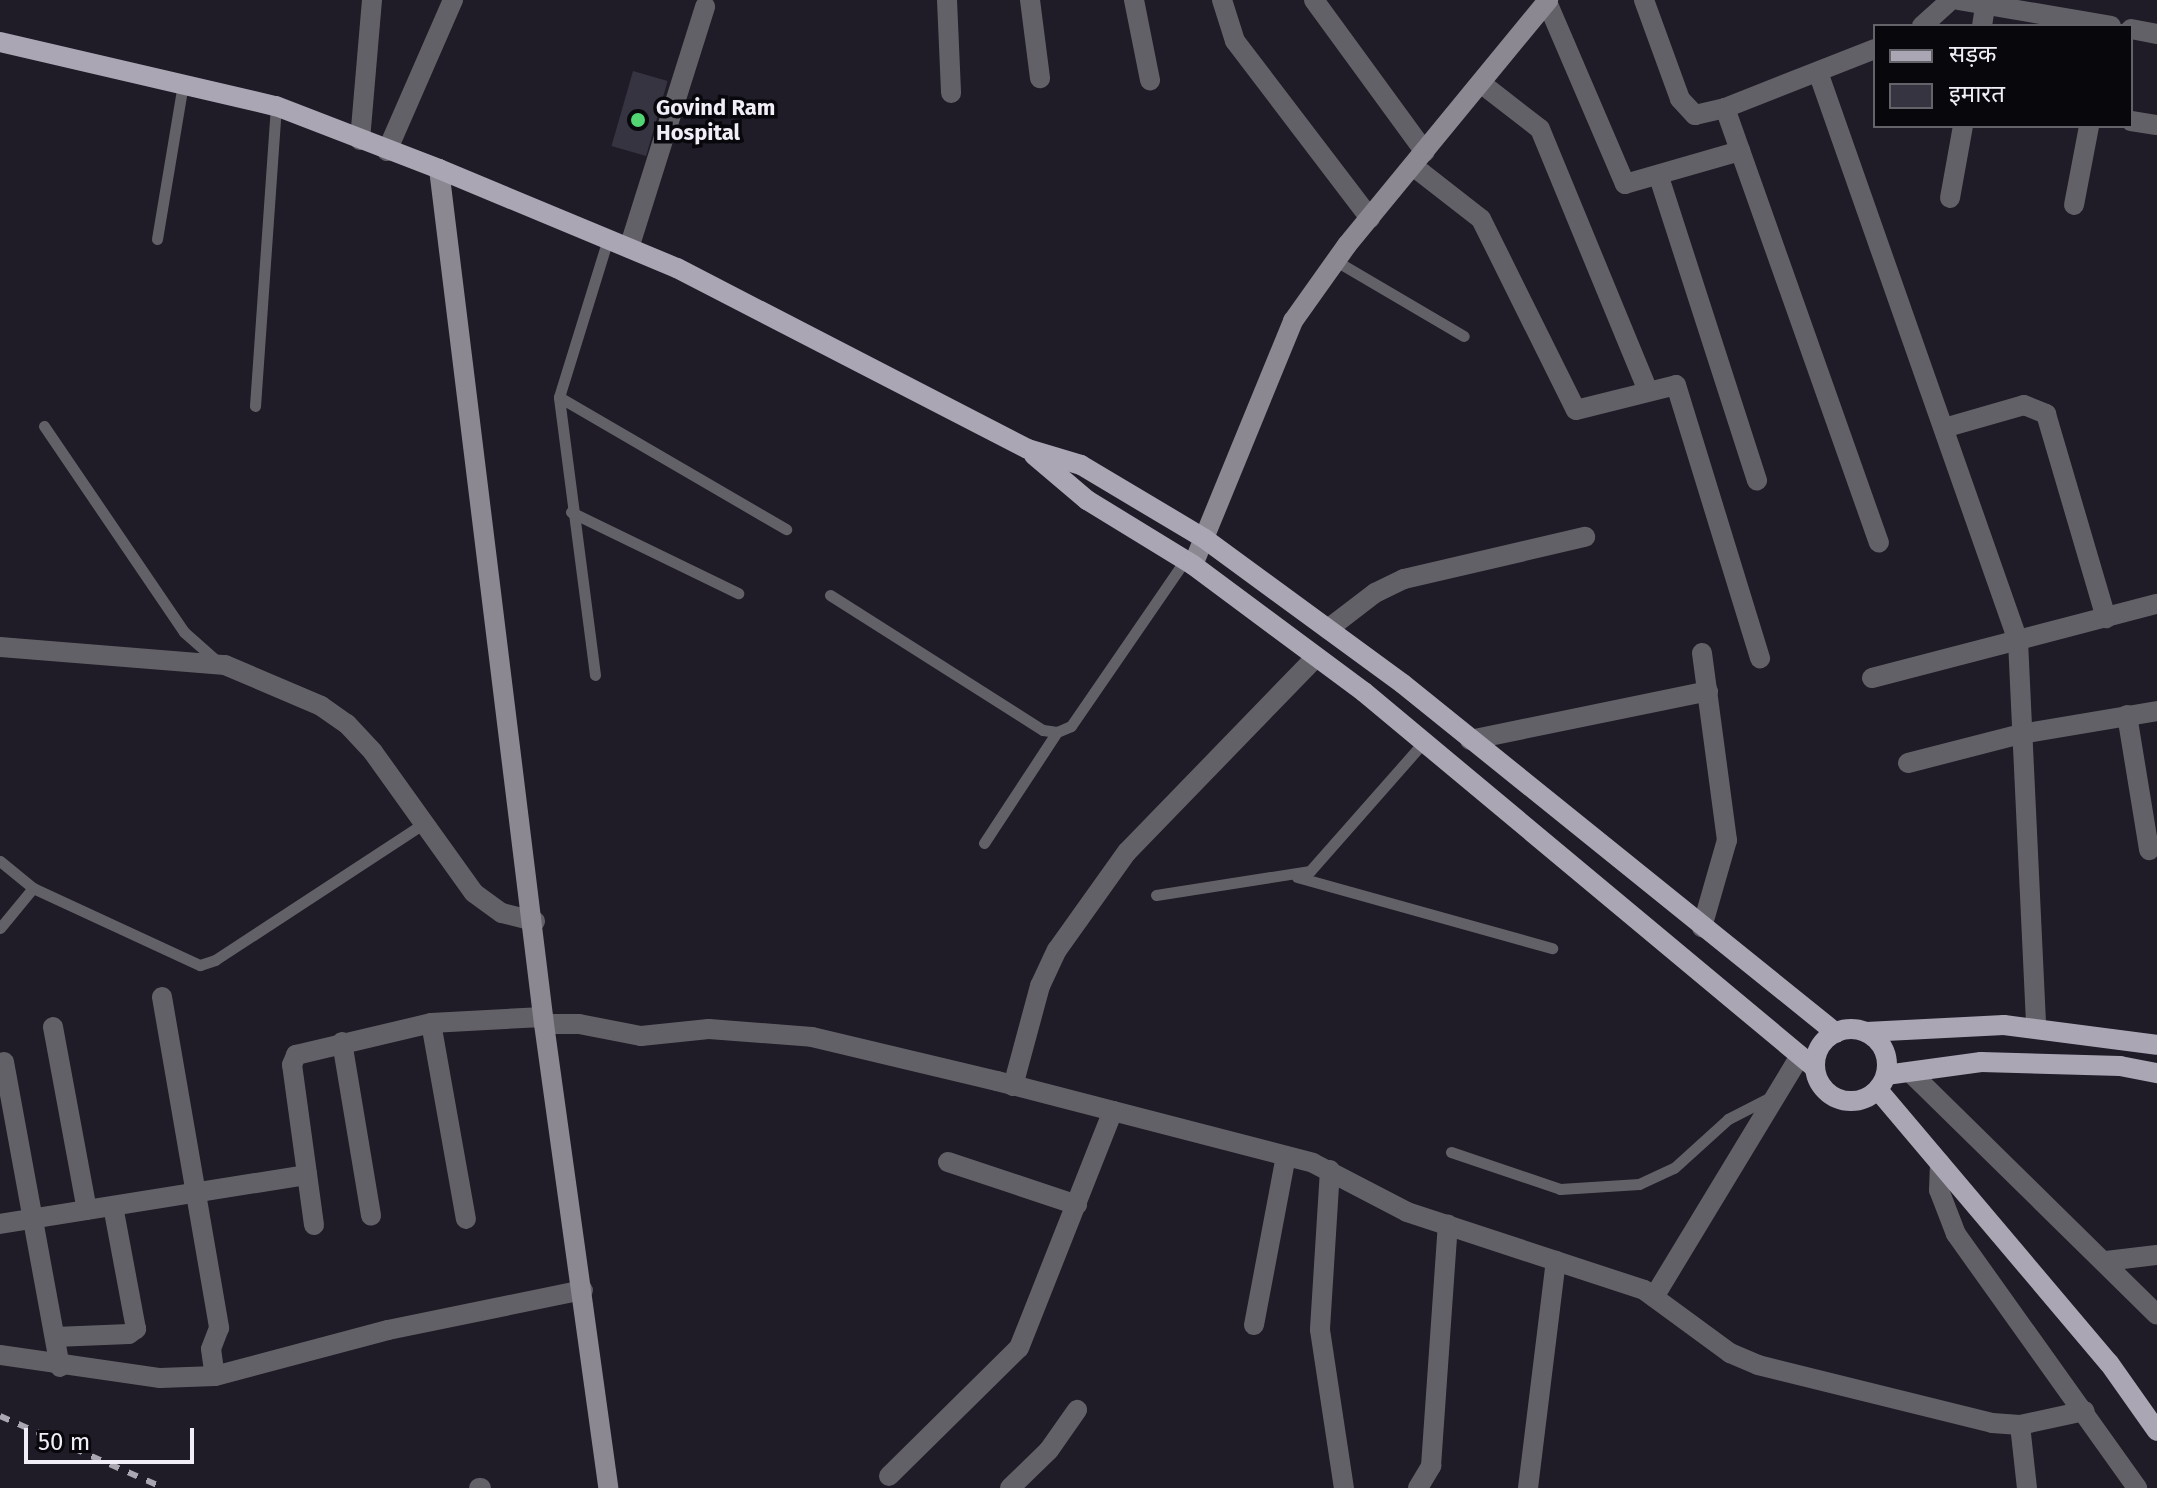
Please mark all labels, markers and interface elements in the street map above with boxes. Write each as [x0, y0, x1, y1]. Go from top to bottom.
legend [1873, 24, 2133, 128]
text: सड़क [1949, 40, 1997, 68]
text: इमारत [1949, 80, 2005, 108]
place label: Govind Ram Hospital [656, 94, 775, 146]
marker: Govind Ram Hospital [627, 109, 649, 131]
scale bar [28, 1412, 198, 1462]
text: 50 m [38, 1428, 90, 1456]

